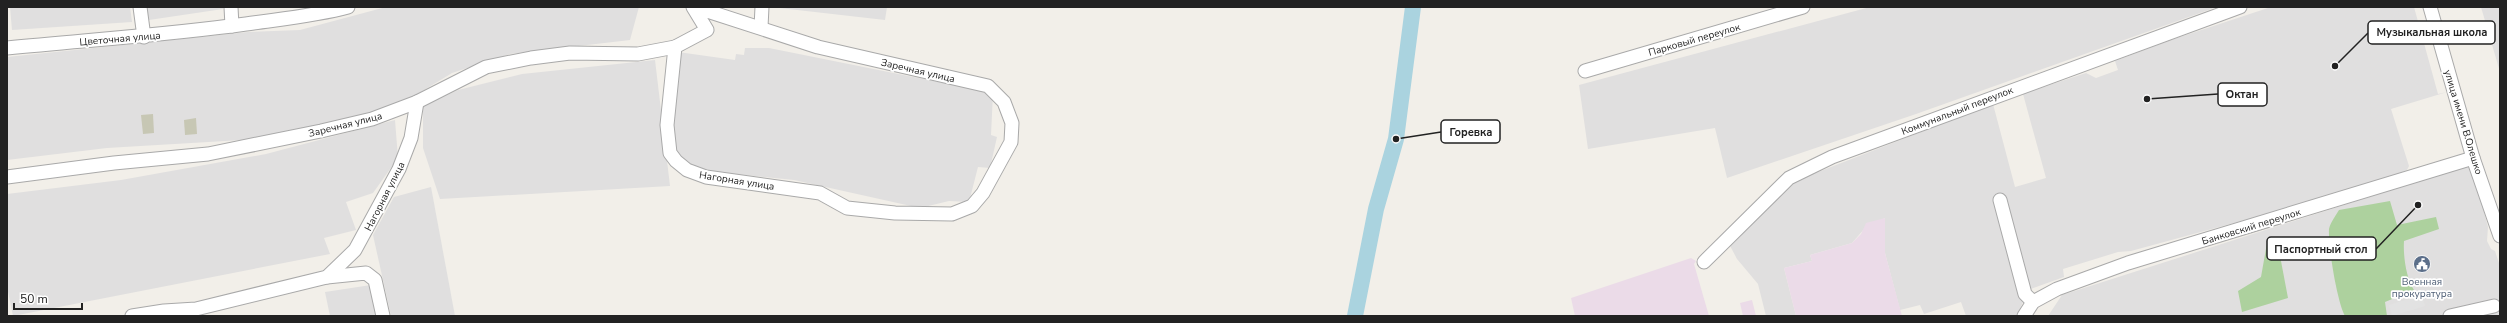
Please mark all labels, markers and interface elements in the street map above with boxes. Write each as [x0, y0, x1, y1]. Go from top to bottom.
street label: Парковый переулок [1647, 20, 1743, 60]
callout: Музыкальная школа [2368, 21, 2495, 44]
text: Музыкальная школа [2376, 25, 2488, 40]
street label: Цветочная улица [79, 28, 161, 50]
street label: Заречная улица [879, 56, 956, 86]
street label: улица имени В.Олешко [2440, 68, 2486, 177]
street label: Коммунальный переулок [1900, 83, 2016, 139]
callout: Октан [2218, 83, 2267, 106]
text: Октан [2226, 87, 2258, 102]
street label: Заречная улица [307, 109, 384, 141]
callout: Горевка [1441, 120, 1500, 143]
text: Горевка [1450, 125, 1492, 140]
street label: Нагорная улица [361, 159, 408, 234]
street label: Нагорная улица [698, 168, 776, 194]
street label: Банковский переулок [2200, 205, 2303, 249]
callout: Паспортный стол [2267, 237, 2376, 260]
text: Паспортный стол [2274, 242, 2368, 257]
public building icon: Военная прокуратура [2412, 254, 2432, 274]
place label: Военная прокуратура [2392, 275, 2452, 301]
scale bar [14, 285, 82, 311]
text: 50 m [20, 291, 48, 307]

